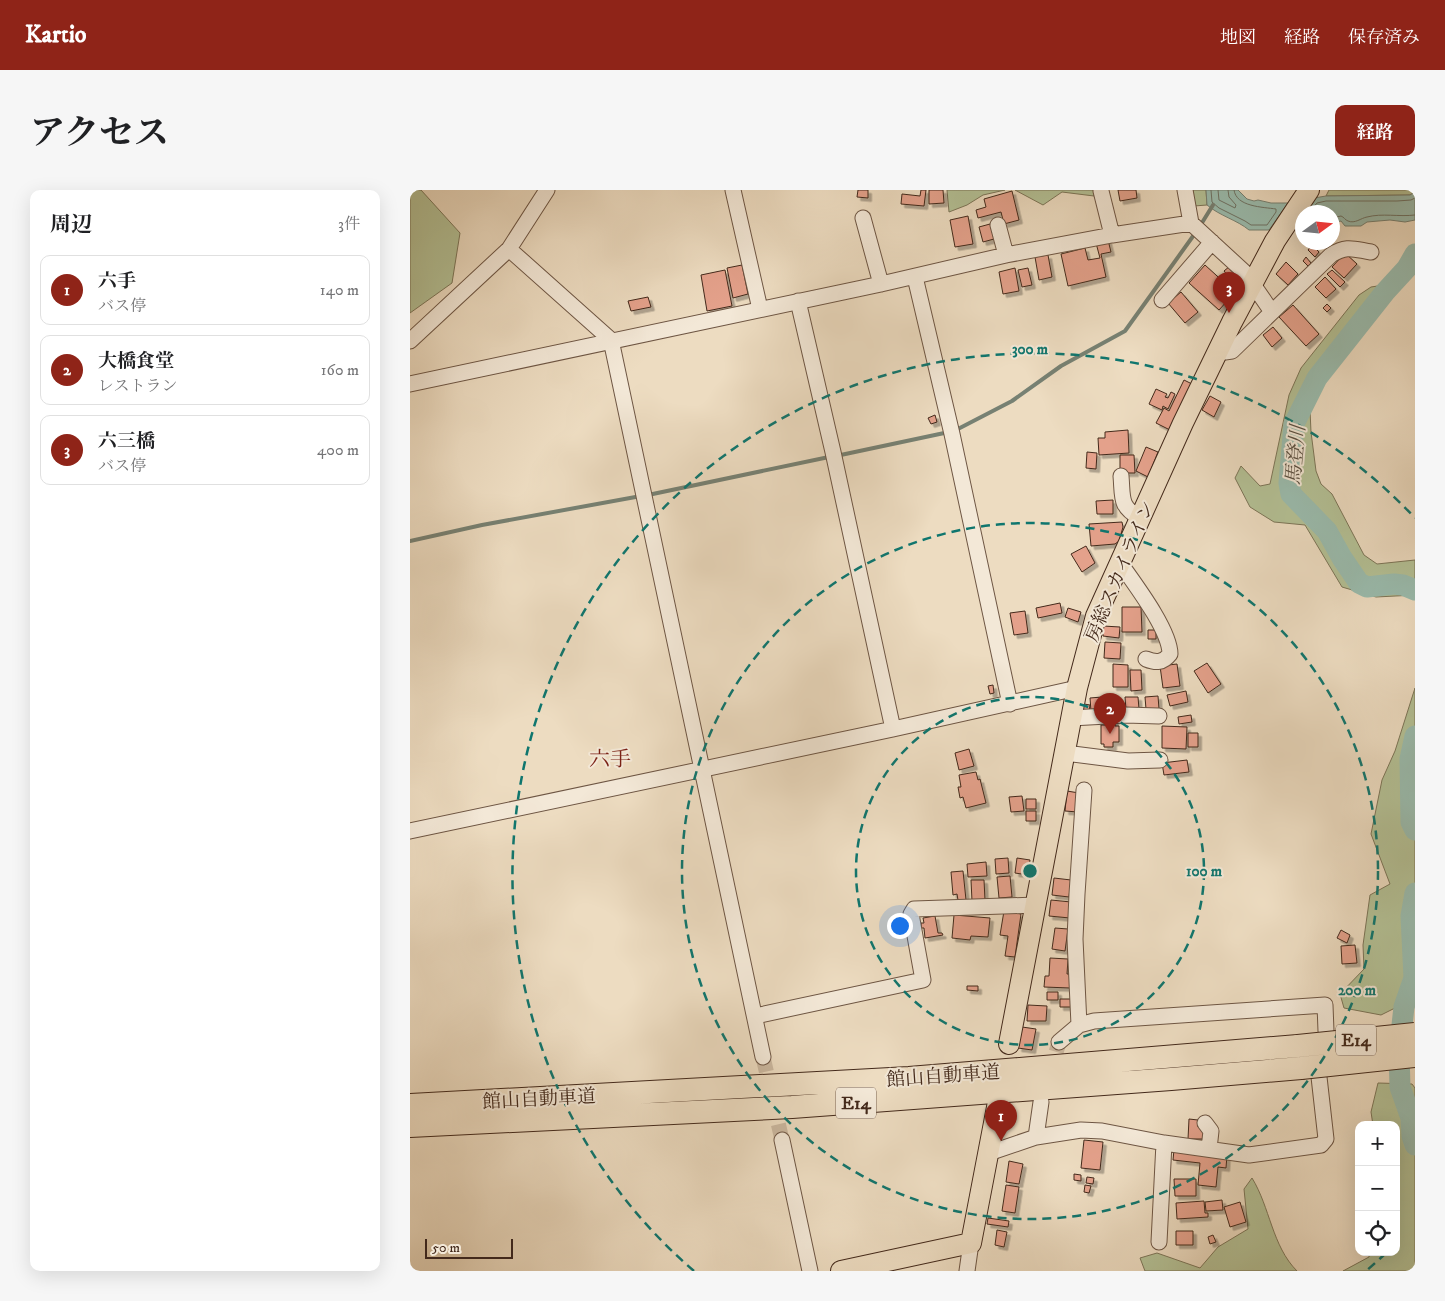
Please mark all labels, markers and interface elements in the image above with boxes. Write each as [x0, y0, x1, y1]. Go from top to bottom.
text: Kartio [25, 20, 87, 50]
text: 地図 [1220, 27, 1256, 49]
text: 経路 [1284, 27, 1320, 49]
text: 保存済み [1348, 27, 1420, 49]
button: 経路 [1335, 105, 1415, 156]
text: アクセス [30, 112, 169, 156]
north arrow [1295, 205, 1340, 250]
text: 周辺 [50, 212, 92, 238]
text: 3件 [338, 214, 360, 234]
text: 六手 [98, 270, 136, 293]
pin: 3 [1213, 272, 1245, 313]
text: 1 [64, 280, 70, 300]
text: 140 m [320, 280, 359, 300]
text: バス停 [98, 296, 146, 316]
text: 300 m [1012, 340, 1049, 359]
text: 大橋食堂 [98, 350, 174, 373]
text: 2 [63, 360, 71, 380]
text: 160 m [321, 360, 359, 380]
text: レストラン [98, 376, 178, 396]
water label: 馬登川 [1281, 422, 1312, 486]
text: 六三橋 [98, 430, 155, 453]
text: 3 [64, 440, 70, 460]
text: 400 m [317, 440, 359, 460]
text: バス停 [98, 456, 146, 476]
street label: 房総スカイライン [1080, 498, 1160, 646]
pin: 2 [1094, 693, 1126, 734]
district label: 六手 [589, 747, 631, 773]
centre of rings [1021, 862, 1039, 880]
text: 100 m [1186, 862, 1223, 881]
your location [887, 913, 913, 939]
text: 200 m [1338, 981, 1377, 1000]
road number: E14 [1336, 1024, 1376, 1056]
street label: 館山自動車道 [885, 1061, 1001, 1092]
street label: 館山自動車道 [482, 1085, 597, 1114]
road number: E14 [836, 1088, 876, 1118]
pin: 1 [985, 1100, 1017, 1141]
map controls [1355, 1121, 1400, 1256]
button: + [1355, 1121, 1400, 1166]
button: − [1355, 1166, 1400, 1211]
button: locate [1355, 1211, 1400, 1256]
scale bar [425, 1236, 512, 1259]
text: 50 m [432, 1239, 460, 1257]

